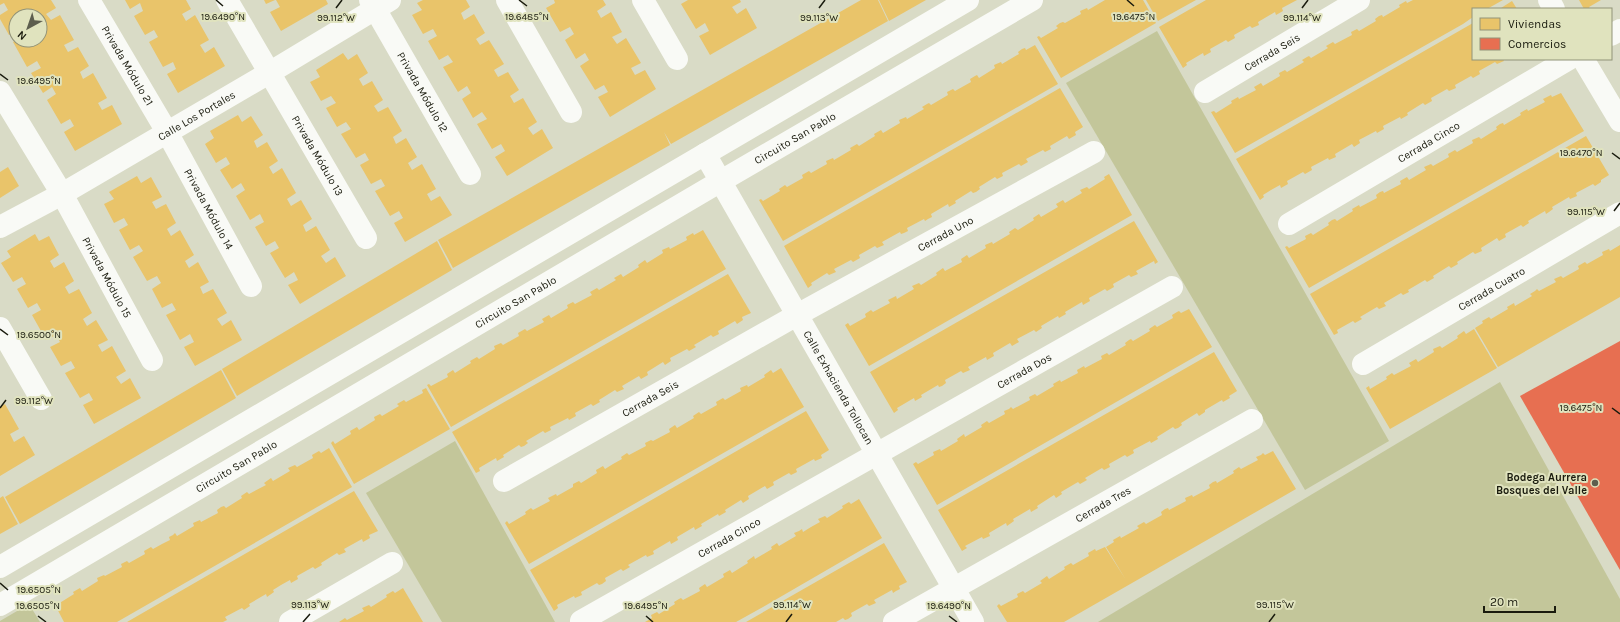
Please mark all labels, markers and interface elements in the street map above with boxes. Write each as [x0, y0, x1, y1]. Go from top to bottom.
north arrow [8, 8, 48, 48]
legend [1472, 8, 1612, 60]
text: 19.6490°N [201, 11, 245, 23]
text: 19.6485°N [505, 11, 549, 23]
text: 19.6475°N [1113, 11, 1155, 23]
text: 99.112°W [317, 12, 355, 24]
text: 99.113°W [800, 12, 838, 24]
text: 99.114°W [1283, 12, 1321, 24]
text: Viviendas [1508, 17, 1561, 31]
street label: Privada Módulo 21 [99, 23, 156, 108]
text: N [15, 28, 29, 43]
street label: Cerrada Seis [1242, 31, 1303, 74]
text: Comercios [1508, 37, 1566, 51]
street label: Privada Módulo 12 [394, 50, 451, 135]
text: 19.6495°N [17, 75, 61, 87]
street label: Calle Los Portales [156, 88, 238, 144]
street label: Circuito San Pablo [752, 110, 838, 167]
street label: Privada Módulo 13 [289, 113, 346, 198]
street label: Cerrada Cinco [1395, 119, 1462, 166]
text: 19.6470°N [1559, 147, 1603, 159]
street label: Privada Módulo 14 [181, 166, 236, 252]
text: 99.115°W [1567, 206, 1605, 218]
street label: Cerrada Uno [916, 214, 976, 255]
street label: Privada Módulo 15 [79, 235, 134, 320]
street label: Cerrada Cuatro [1456, 264, 1527, 314]
street label: Circuito San Pablo [473, 273, 559, 331]
street label: Calle Exhacienda Tollocan [800, 328, 876, 447]
text: 19.6500°N [17, 329, 61, 341]
street label: Cerrada Dos [995, 350, 1054, 392]
street label: Cerrada Seis [620, 377, 681, 420]
text: 99.112°W [15, 395, 53, 407]
text: 19.6475°N [1560, 402, 1602, 414]
street label: Circuito San Pablo [193, 438, 279, 496]
place label: Bodega Aurrera Bosques del Valle [1496, 471, 1587, 497]
marker: Bodega Aurrera Bosques del Valle [1590, 478, 1600, 488]
street label: Cerrada Tres [1073, 484, 1134, 525]
street label: Cerrada Cinco [696, 515, 763, 561]
text: 19.6505°N [17, 584, 61, 596]
scale bar [1484, 588, 1555, 614]
text: 20 m [1490, 595, 1518, 609]
text: 99.113°W [291, 599, 329, 611]
text: 99.114°W [773, 599, 811, 611]
text: 99.115°W [1256, 599, 1294, 611]
text: 19.6505°N [16, 600, 60, 612]
text: 19.6495°N [624, 600, 668, 612]
text: 19.6490°N [927, 600, 971, 612]

